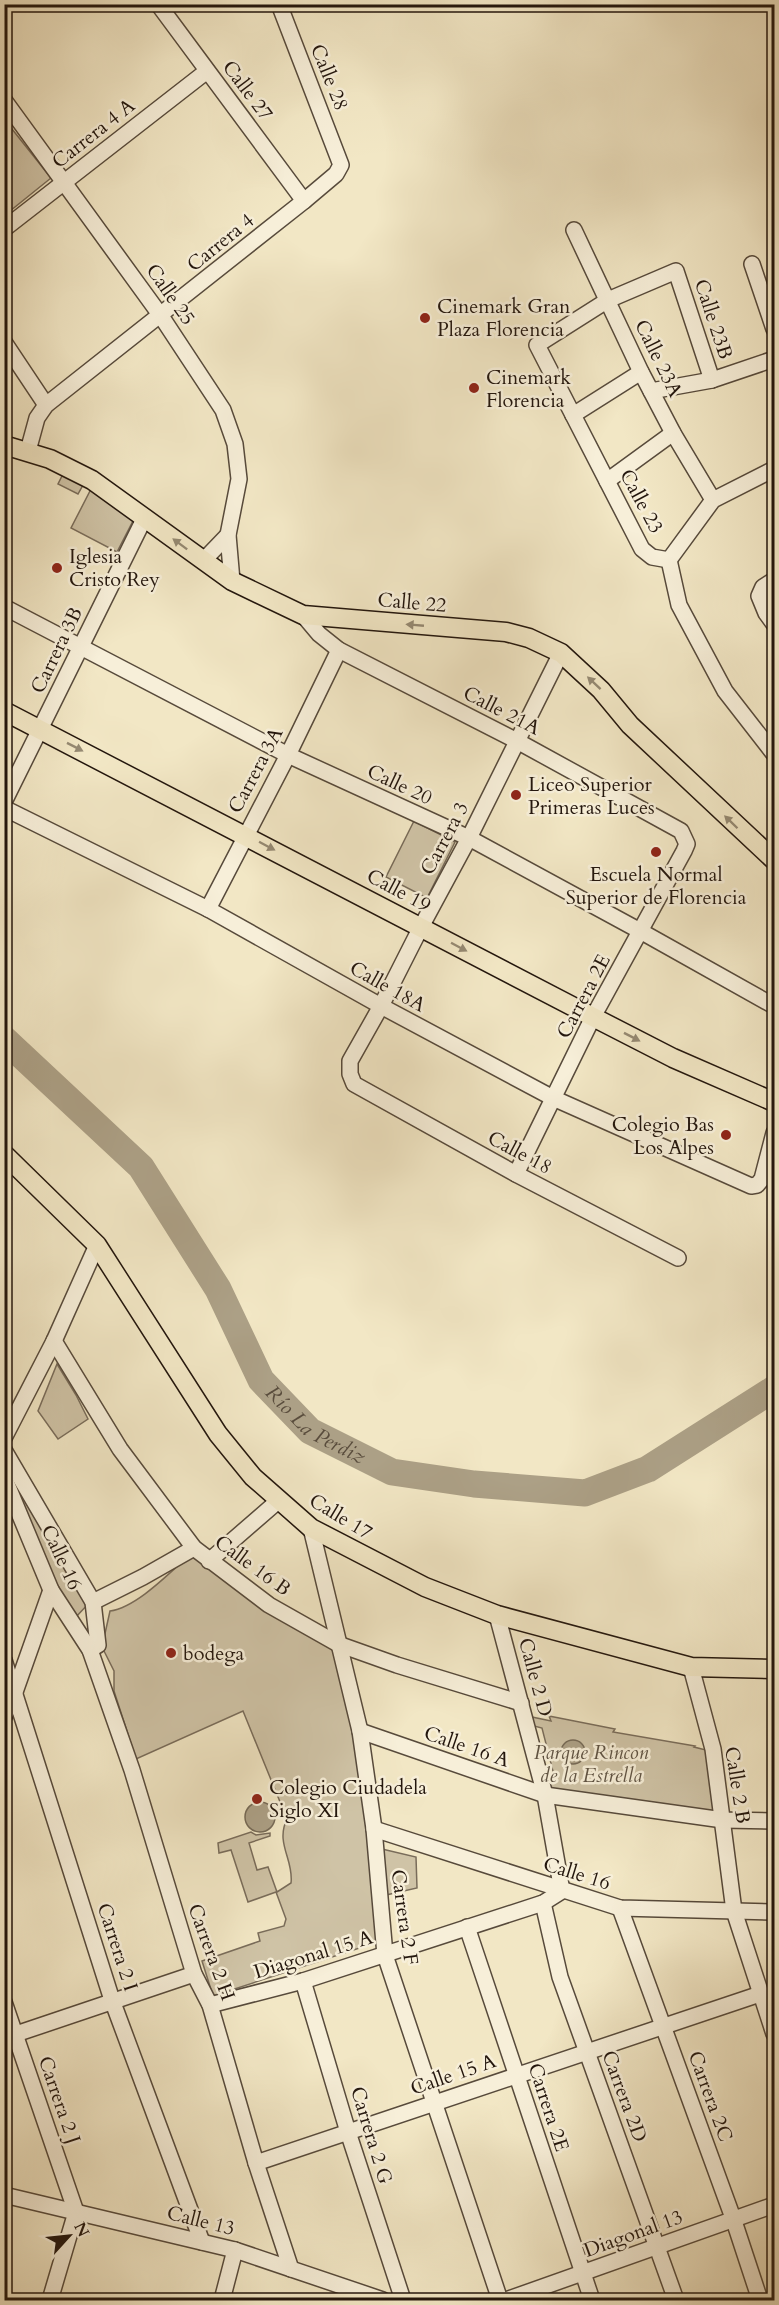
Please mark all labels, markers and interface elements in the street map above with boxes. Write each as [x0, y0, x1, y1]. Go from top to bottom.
street label: Calle 28 [304, 40, 355, 114]
street label: Calle 27 [216, 55, 279, 126]
street label: Carrera 4 A [46, 92, 141, 174]
street label: Carrera 4 [181, 207, 260, 278]
street label: Calle 25 [140, 258, 201, 330]
street label: Calle 23B [688, 276, 739, 363]
place label: Cinemark Gran Plaza Florencia [437, 293, 571, 343]
marker: Cinemark Gran Plaza Florencia [418, 311, 432, 325]
street label: Calle 23A [628, 315, 689, 402]
place label: Cinemark Florencia [486, 364, 571, 414]
marker: Cinemark Florencia [467, 381, 481, 395]
street label: Calle 23 [613, 464, 670, 538]
one-way arrow [173, 538, 189, 550]
place label: Iglesia Cristo Rey [69, 543, 160, 593]
marker: Iglesia Cristo Rey [50, 561, 64, 575]
street label: Calle 22 [376, 586, 448, 619]
street label: Carrera 3B [24, 603, 89, 698]
one-way arrow [405, 620, 424, 630]
one-way arrow [587, 677, 601, 691]
street label: Calle 21A [459, 680, 546, 742]
street label: Carrera 3A [222, 722, 290, 818]
one-way arrow [67, 743, 84, 752]
street label: Calle 20 [363, 758, 437, 811]
place label: Liceo Superior Primeras Luces [528, 771, 655, 821]
marker: Liceo Superior Primeras Luces [509, 788, 523, 802]
street label: Carrera 3 [414, 797, 475, 880]
one-way arrow [724, 815, 738, 829]
one-way arrow [259, 842, 276, 851]
marker: Escuela Normal Superior de Florencia [649, 845, 663, 859]
place label: Escuela Normal Superior de Florencia [566, 861, 747, 911]
street label: Calle 19 [362, 862, 436, 919]
one-way arrow [450, 942, 467, 952]
street label: Carrera 2E [550, 949, 617, 1043]
street label: Calle 18A [345, 954, 431, 1019]
one-way arrow [623, 1032, 640, 1041]
place label: Colegio Bas Los Alpes [612, 1111, 714, 1161]
street label: Calle 18 [483, 1124, 557, 1181]
marker: Colegio Bas Los Alpes [719, 1128, 733, 1142]
water label: Río La Perdiz [259, 1379, 371, 1472]
street label: Calle 17 [304, 1487, 377, 1546]
street label: Calle 16 [35, 1520, 88, 1594]
street label: Calle 16 B [209, 1529, 296, 1602]
street label: Calle 2 D [512, 1635, 559, 1719]
place label: bodega [183, 1640, 244, 1667]
marker: bodega [164, 1646, 178, 1660]
street label: Calle 16 A [421, 1719, 514, 1774]
park label: Parque Rincon de la Estrella [534, 1739, 649, 1789]
street label: Calle 2 B [718, 1745, 757, 1826]
place label: Colegio Ciudadela Siglo XI [269, 1774, 427, 1824]
marker: Colegio Ciudadela Siglo XI [250, 1792, 264, 1806]
street label: Calle 16 [540, 1850, 614, 1896]
street label: Carrera 2 F [384, 1868, 425, 1966]
street label: Carrera 2 I [91, 1900, 144, 1995]
street label: Carrera 2 H [182, 1900, 242, 2005]
street label: Diagonal 15 A [250, 1923, 377, 1985]
street label: Calle 15 A [407, 2047, 500, 2102]
street label: Carrera 2D [596, 2047, 654, 2146]
street label: Carrera 2C [682, 2047, 739, 2145]
street label: Carrera 2 J [32, 2053, 87, 2148]
street label: Carrera 2E [522, 2059, 576, 2155]
street label: Carrera 2 G [344, 2083, 399, 2187]
street label: Calle 13 [164, 2199, 238, 2242]
street label: Diagonal 13 [580, 2203, 686, 2264]
north arrow [39, 2206, 99, 2266]
text: N [69, 2218, 94, 2241]

